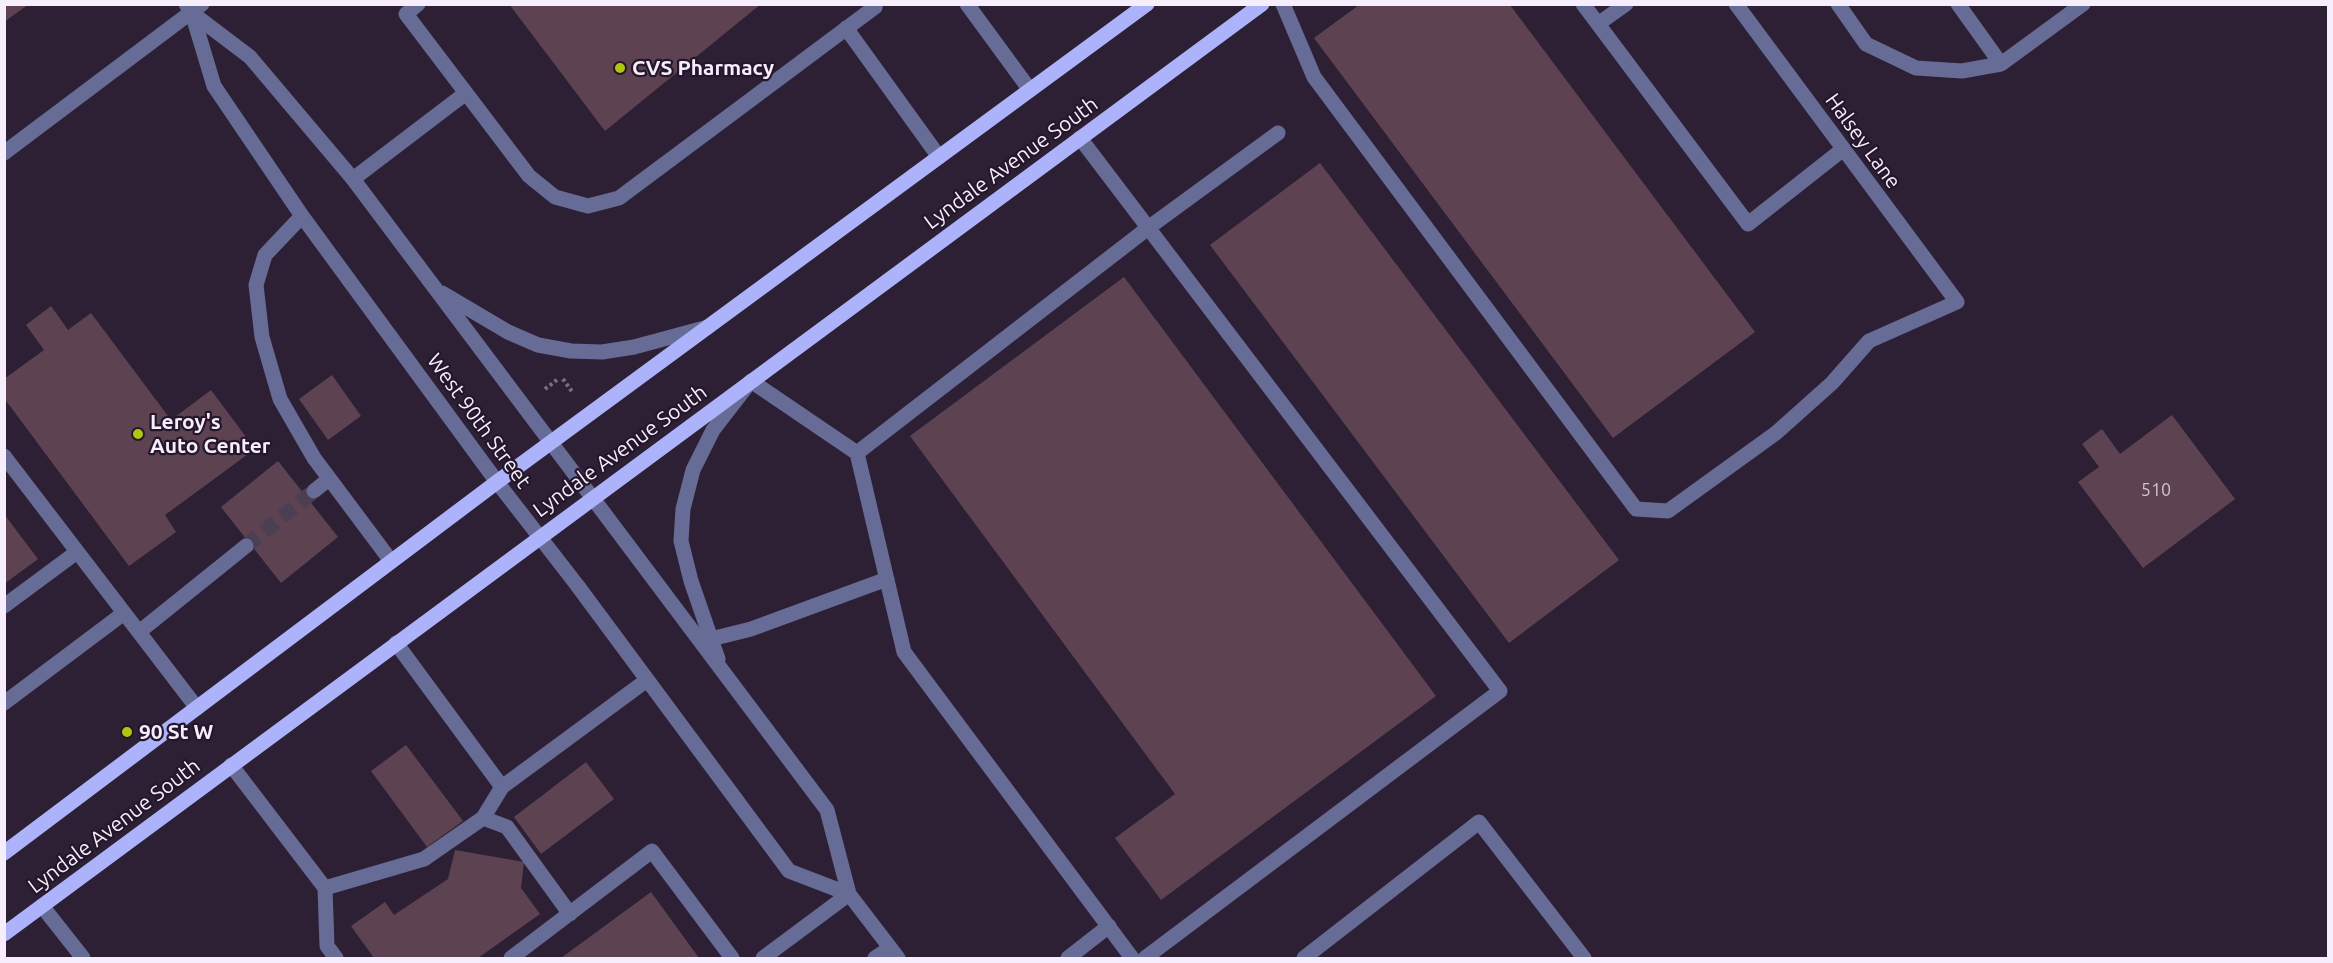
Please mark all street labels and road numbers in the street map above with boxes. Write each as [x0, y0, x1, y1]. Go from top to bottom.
street label: Halsey Lane [1820, 88, 1906, 194]
street label: Lyndale Avenue South [919, 92, 1103, 234]
street label: West 90th Street [422, 349, 536, 493]
street label: Lyndale Avenue South [528, 380, 712, 522]
street label: Lyndale Avenue South [23, 753, 205, 899]

